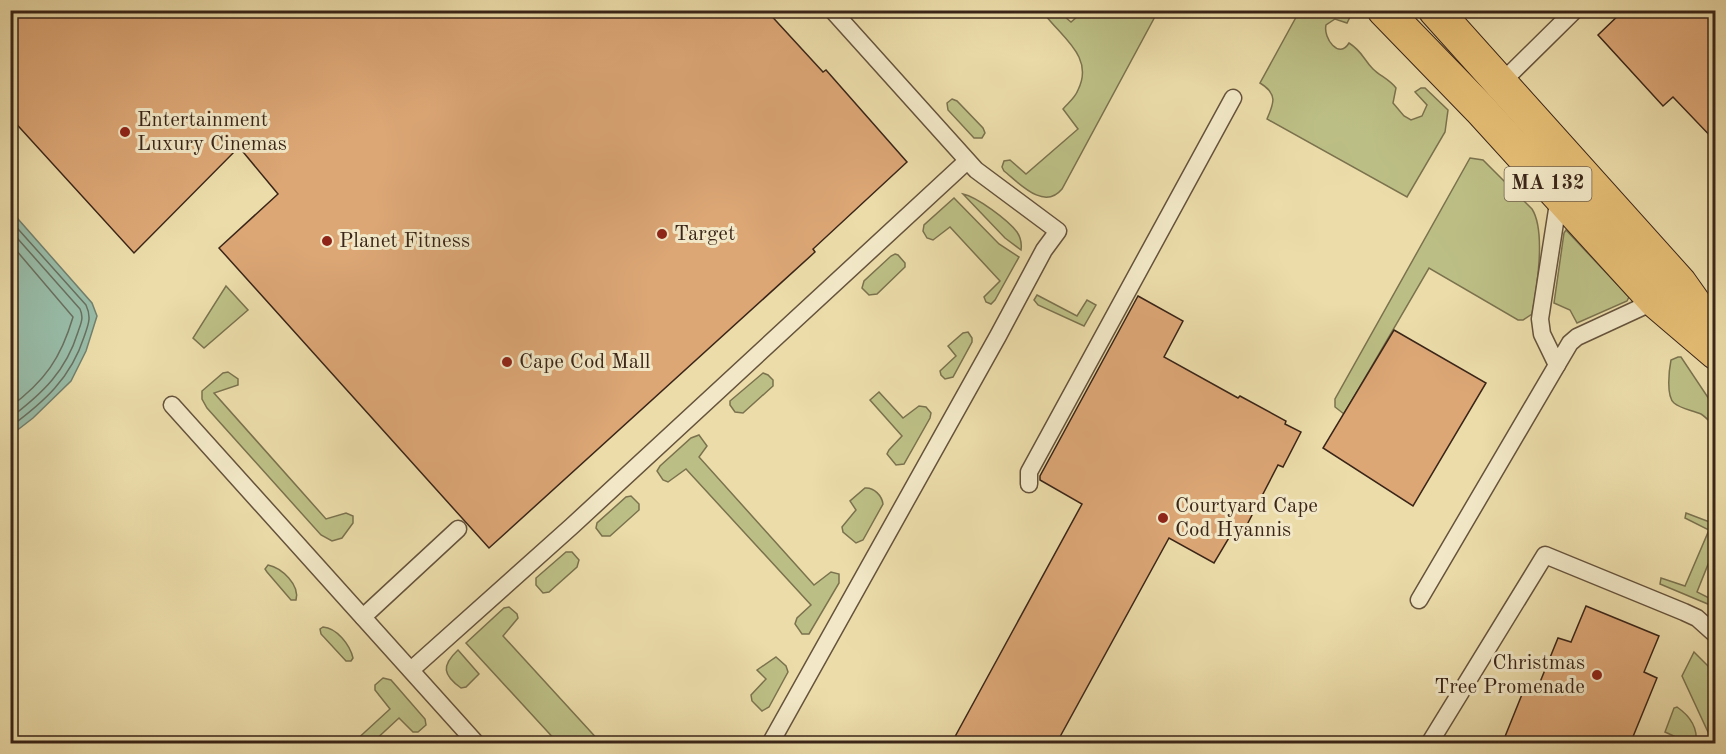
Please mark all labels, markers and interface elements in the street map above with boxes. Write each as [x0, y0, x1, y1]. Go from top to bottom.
place label: Entertainment Luxury Cinemas [137, 110, 287, 155]
marker: Entertainment Luxury Cinemas [118, 125, 132, 139]
road number: MA 132 [1504, 167, 1592, 201]
place label: Target [674, 224, 735, 245]
marker: Target [655, 227, 669, 241]
place label: Planet Fitness [339, 231, 470, 252]
marker: Planet Fitness [320, 234, 334, 248]
place label: Cape Cod Mall [519, 352, 651, 373]
marker: Cape Cod Mall [500, 355, 514, 369]
place label: Courtyard Cape Cod Hyannis [1175, 496, 1318, 541]
marker: Courtyard Cape Cod Hyannis [1156, 511, 1170, 525]
place label: Christmas Tree Promenade [1434, 653, 1585, 698]
marker: Christmas Tree Promenade [1590, 668, 1604, 682]

